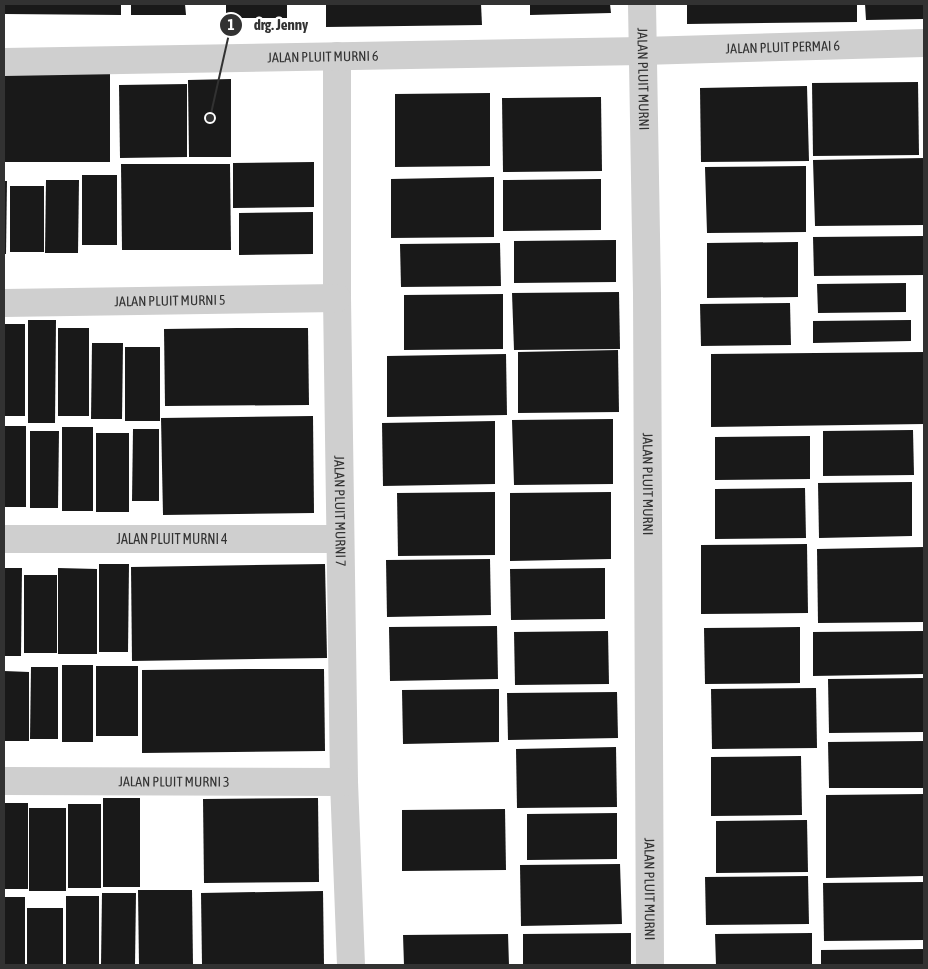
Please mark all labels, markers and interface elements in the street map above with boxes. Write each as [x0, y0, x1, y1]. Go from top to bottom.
callout: drg. Jenny [219, 10, 318, 40]
text: 1 [227, 16, 235, 33]
text: drg. Jenny [254, 16, 309, 33]
street label: JALAN PLUIT MURNI [634, 28, 652, 130]
street label: JALAN PLUIT PERMAI 6 [726, 37, 841, 57]
street label: JALAN PLUIT MURNI 6 [267, 48, 379, 65]
street label: JALAN PLUIT MURNI 5 [114, 292, 226, 309]
street label: JALAN PLUIT MURNI [640, 433, 656, 535]
street label: JALAN PLUIT MURNI 7 [331, 455, 349, 567]
street label: JALAN PLUIT MURNI 4 [116, 531, 228, 547]
street label: JALAN PLUIT MURNI 3 [118, 773, 230, 790]
street label: JALAN PLUIT MURNI [641, 838, 658, 940]

